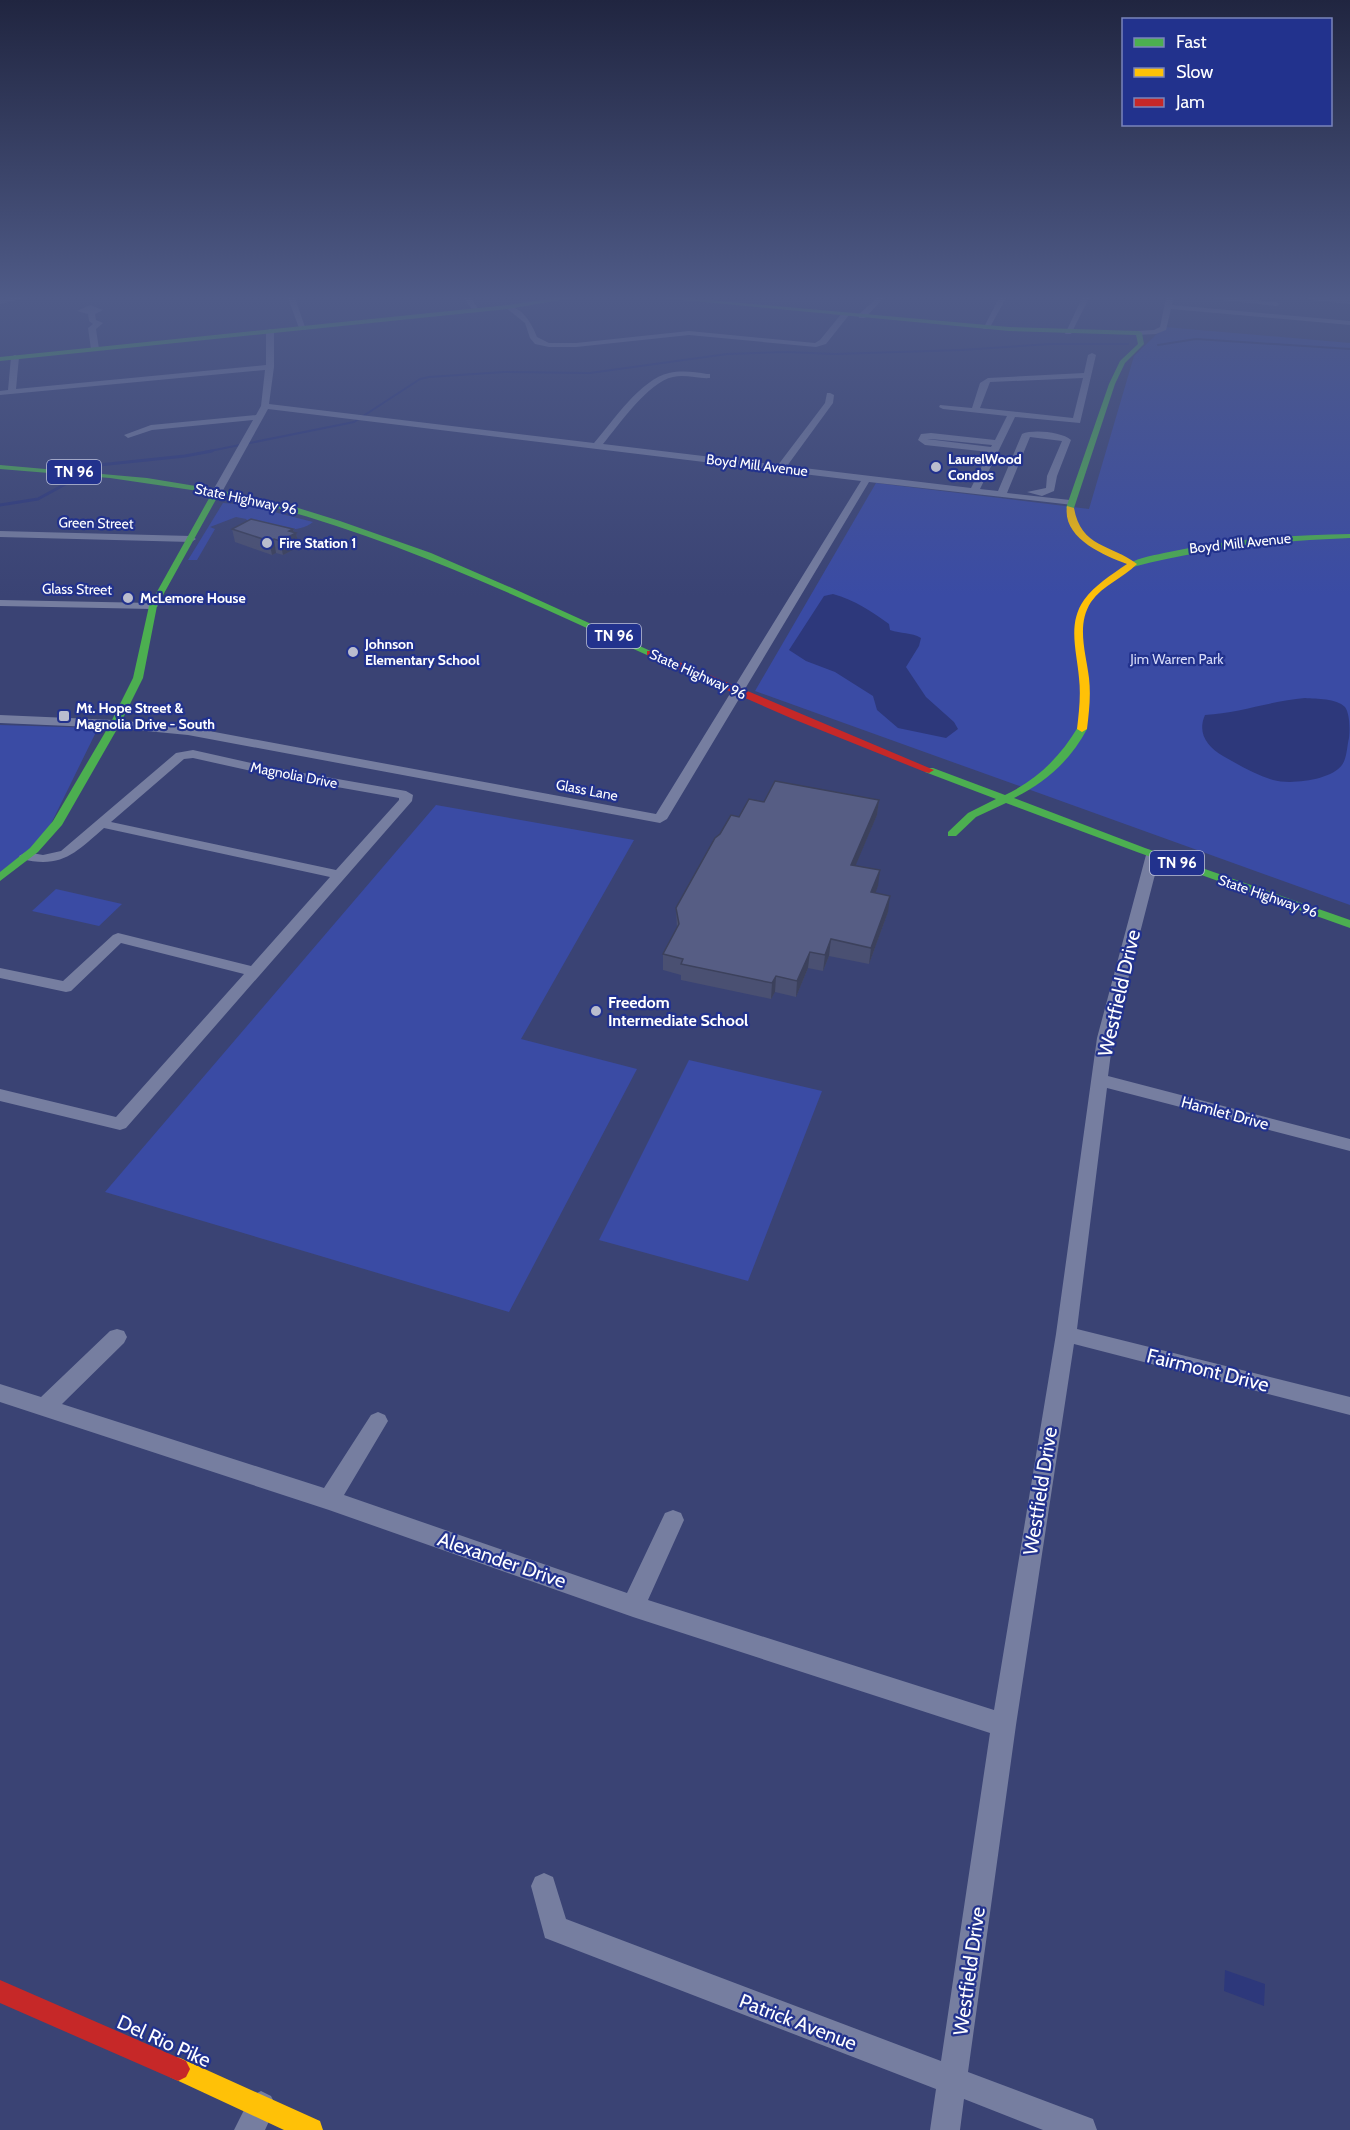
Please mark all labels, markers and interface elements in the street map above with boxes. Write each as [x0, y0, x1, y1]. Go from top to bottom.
legend [1122, 18, 1332, 126]
text: Fast [1176, 31, 1207, 53]
text: Slow [1176, 61, 1213, 83]
text: Jam [1175, 91, 1205, 113]
street label: Boyd Mill Avenue [705, 450, 809, 480]
place label: LaurelWood Condos [948, 450, 1022, 484]
road number: TN 96 [47, 460, 101, 484]
marker: LaurelWood Condos [929, 460, 943, 474]
street label: State Highway 96 [193, 479, 299, 519]
street label: Green Street [58, 513, 134, 533]
street label: Boyd Mill Avenue [1188, 529, 1292, 557]
place label: Fire Station 1 [279, 534, 356, 552]
marker: Fire Station 1 [260, 536, 274, 550]
street label: Glass Street [42, 579, 112, 599]
place label: McLemore House [140, 589, 246, 607]
marker: McLemore House [121, 591, 135, 605]
road number: TN 96 [587, 624, 641, 648]
place label: Johnson Elementary School [364, 635, 480, 669]
marker: Johnson Elementary School [346, 645, 360, 659]
street label: State Highway 96 [647, 645, 749, 703]
park label: Jim Warren Park [1129, 650, 1224, 668]
place label: Mt. Hope Street & Magnolia Drive - South [76, 699, 215, 733]
marker: Mt. Hope Street & Magnolia Drive - South [57, 709, 71, 723]
street label: Magnolia Drive [249, 758, 339, 792]
street label: Glass Lane [554, 775, 620, 805]
road number: TN 96 [1150, 851, 1204, 875]
street label: State Highway 96 [1216, 871, 1320, 921]
street label: Westfield Drive [1093, 927, 1145, 1059]
place label: Freedom Intermediate School [608, 993, 748, 1030]
marker: Freedom Intermediate School [589, 1004, 603, 1018]
street label: Hamlet Drive [1179, 1092, 1271, 1134]
street label: Fairmont Drive [1144, 1343, 1272, 1397]
street label: Westfield Drive [1018, 1425, 1062, 1557]
street label: Alexander Drive [435, 1527, 569, 1593]
street label: Westfield Drive [948, 1905, 990, 2037]
street label: Patrick Avenue [736, 1989, 860, 2055]
street label: Del Rio Pike [113, 2010, 215, 2072]

